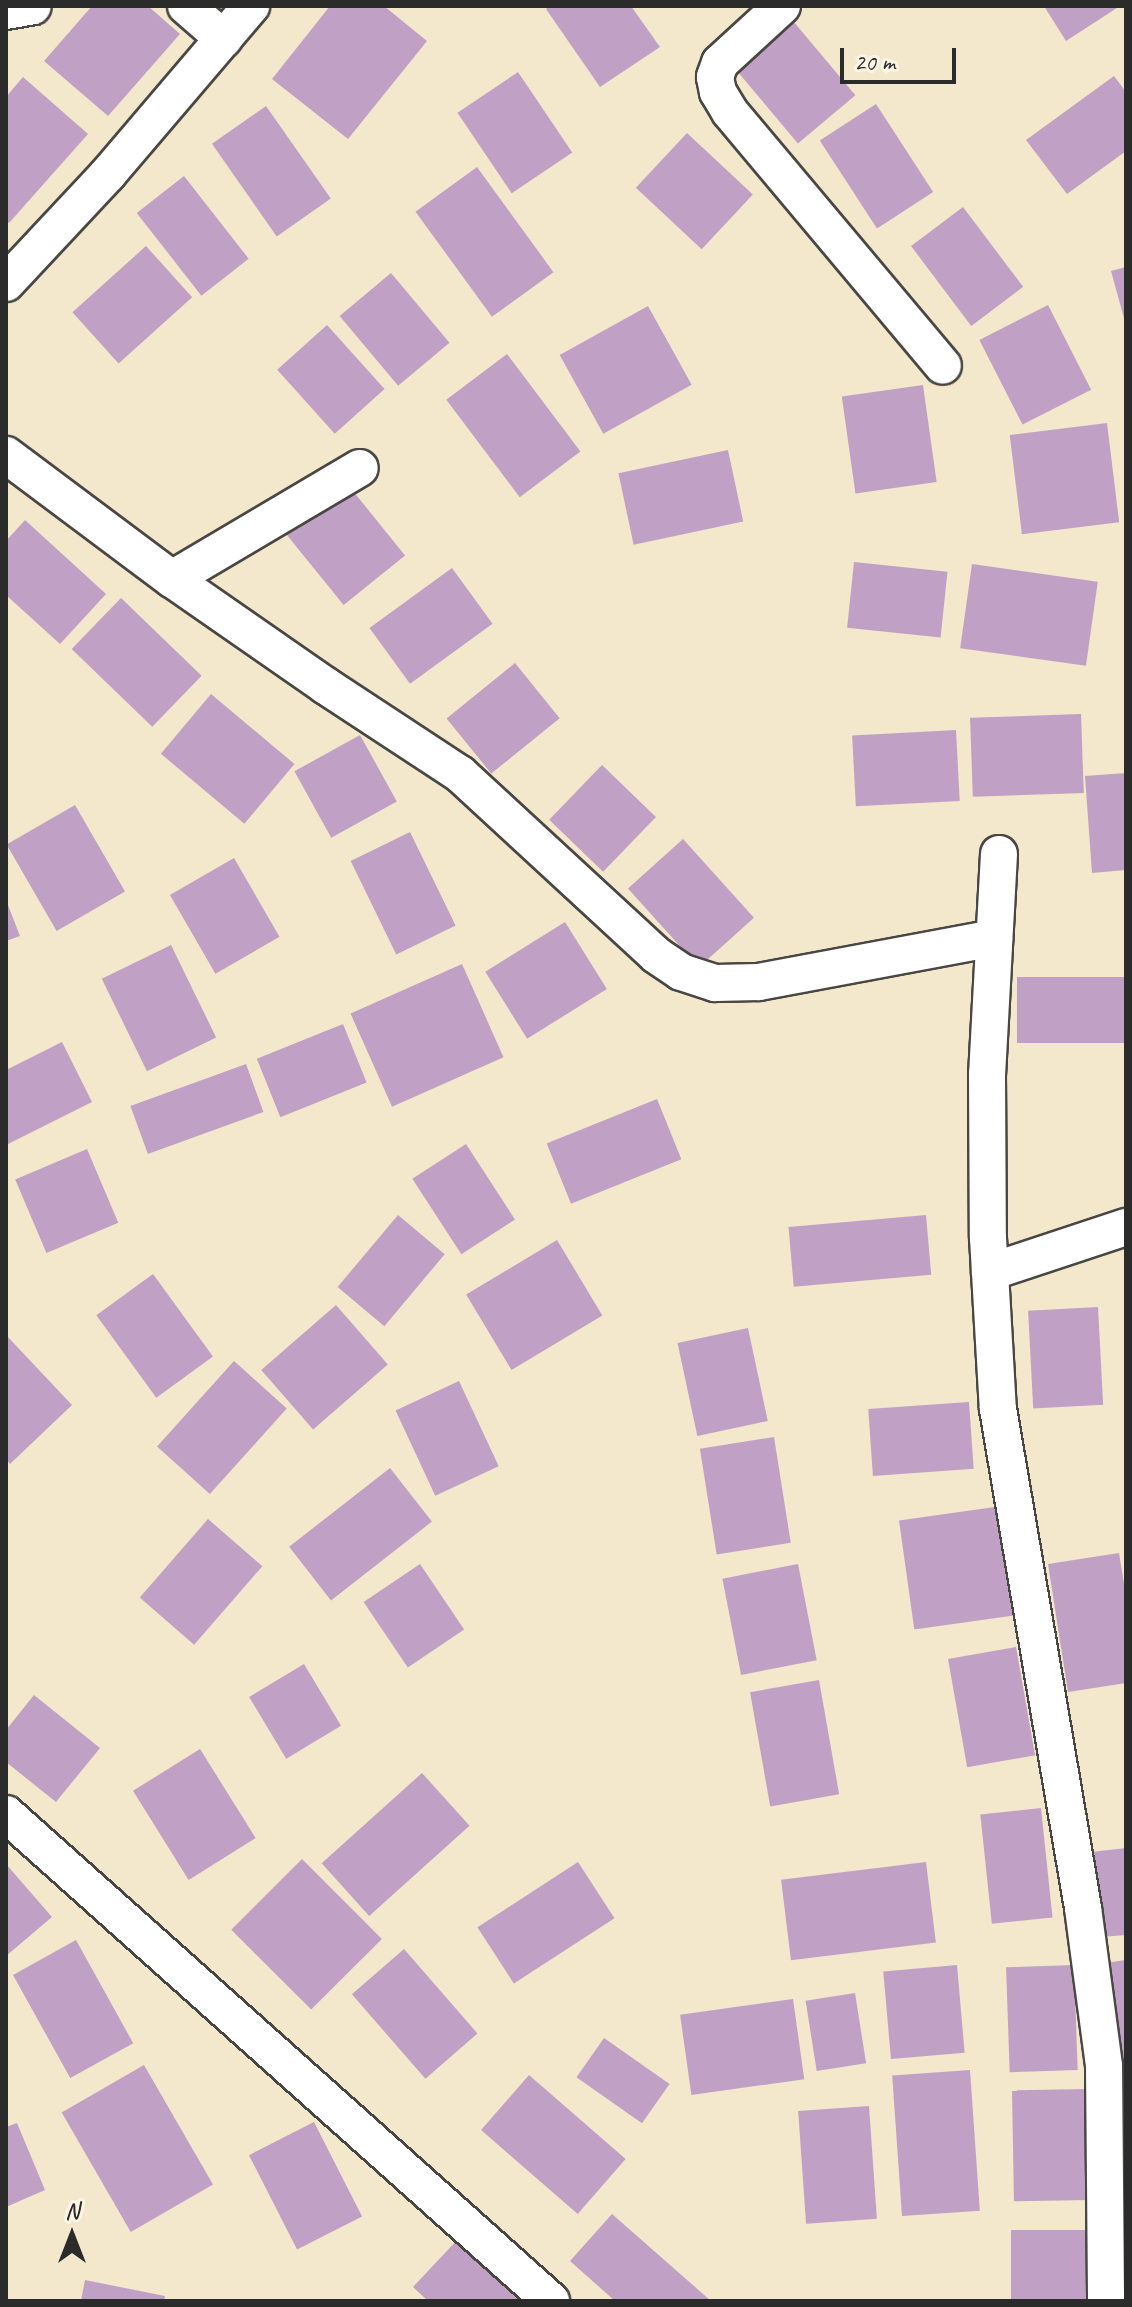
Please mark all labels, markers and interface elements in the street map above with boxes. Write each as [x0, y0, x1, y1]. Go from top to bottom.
scale bar [844, 32, 960, 82]
text: 20 m [854, 47, 895, 77]
north arrow [32, 2195, 112, 2275]
text: N [65, 2197, 79, 2225]

